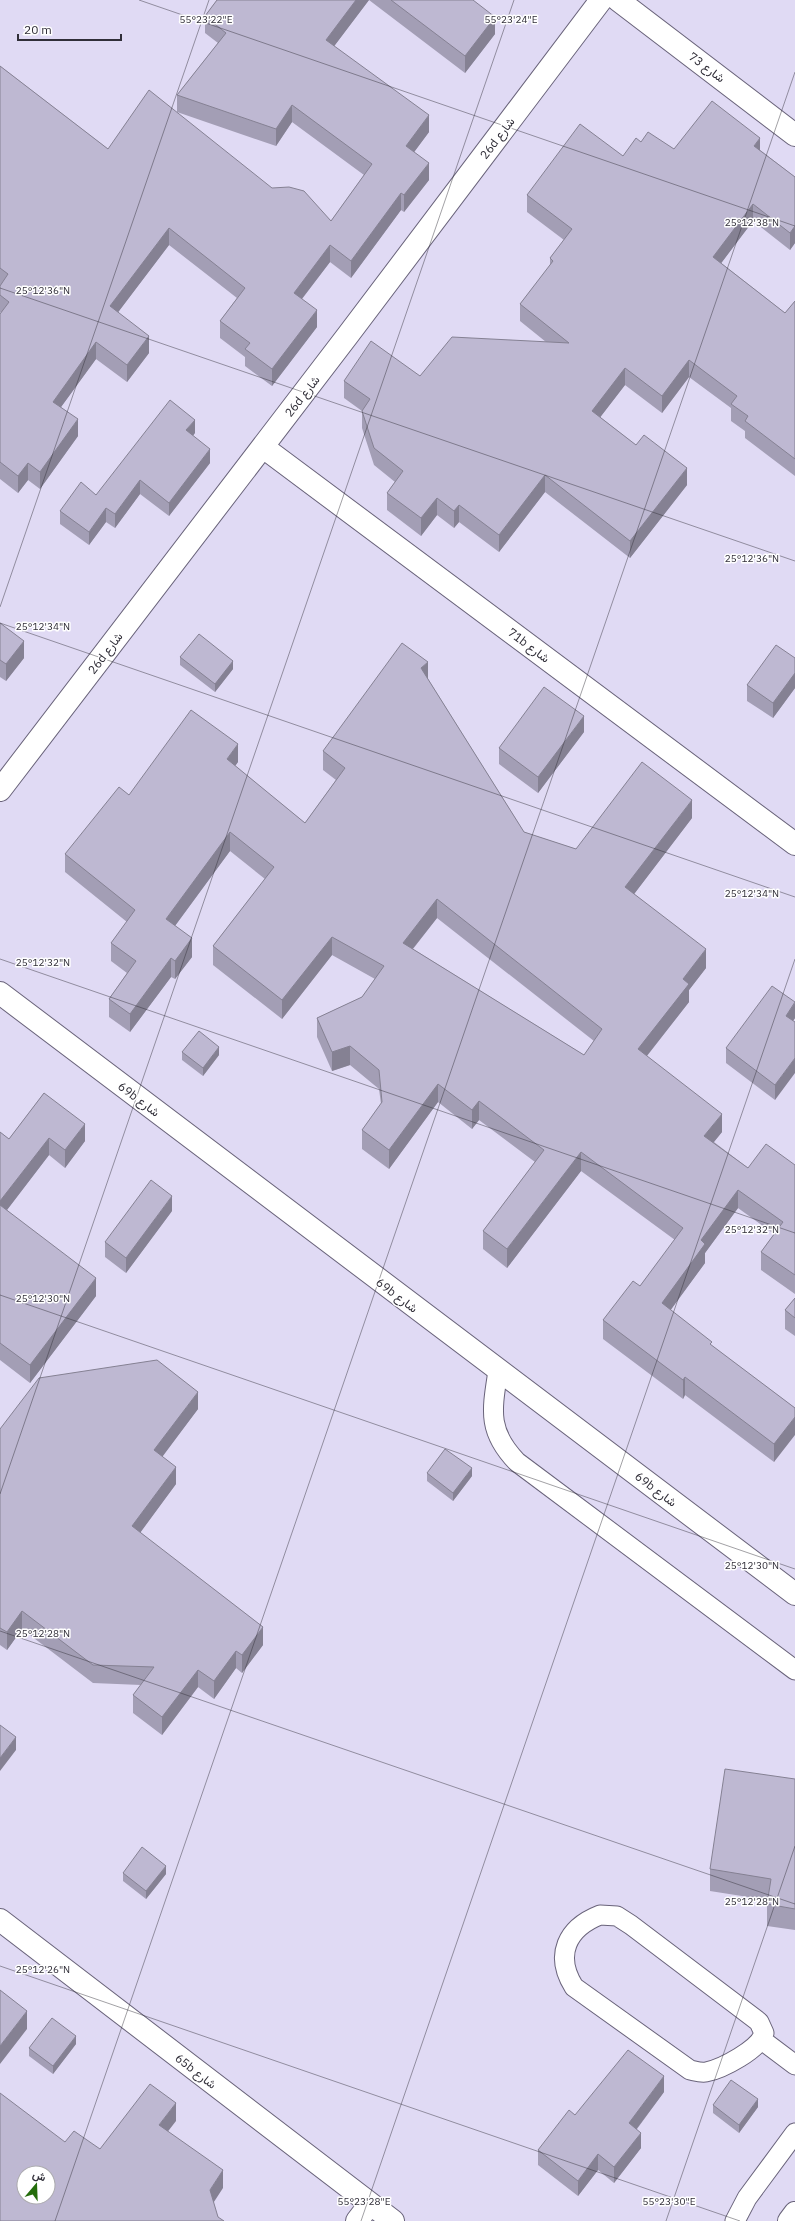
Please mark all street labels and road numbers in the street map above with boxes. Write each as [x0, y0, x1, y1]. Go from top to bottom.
street label: شارع 73 [685, 49, 728, 87]
street label: 26d شارع [476, 114, 519, 163]
street label: 26d شارع [281, 372, 324, 421]
street label: 71b شارع [504, 624, 553, 667]
street label: 26d شارع [84, 629, 127, 678]
street label: 69b شارع [114, 1078, 163, 1121]
street label: 69b شارع [372, 1274, 421, 1317]
street label: 69b شارع [631, 1468, 680, 1511]
street label: 65b شارع [171, 2050, 220, 2093]

